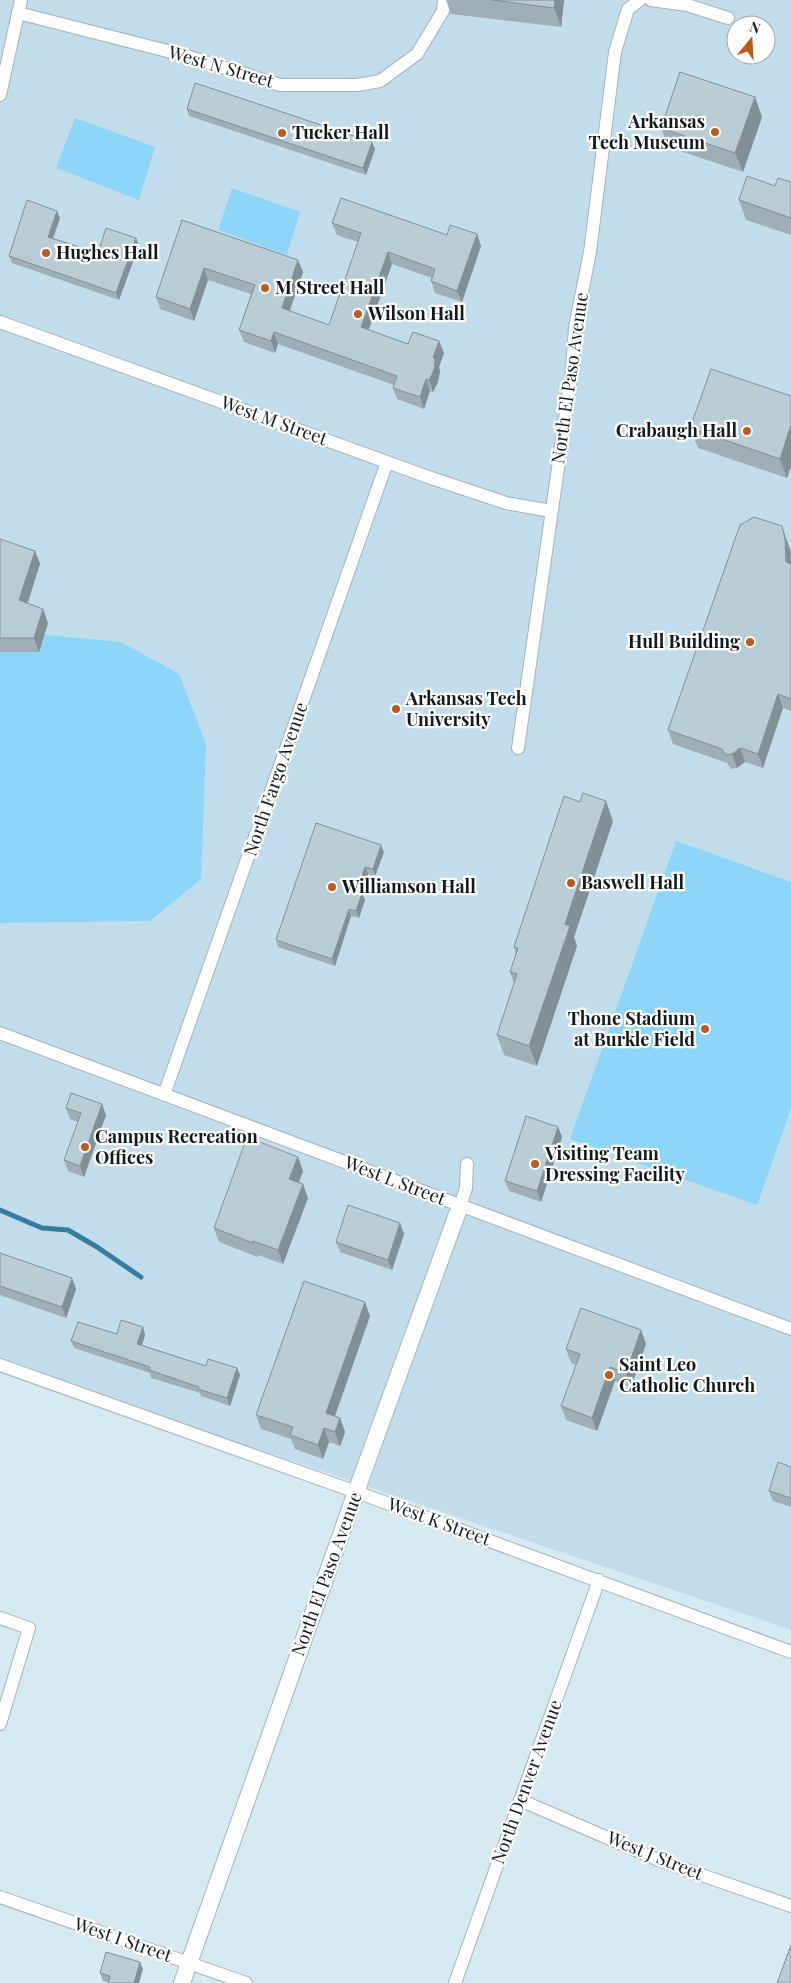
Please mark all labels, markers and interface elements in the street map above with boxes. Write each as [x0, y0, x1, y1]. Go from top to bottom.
north arrow [726, 15, 776, 65]
text: N [747, 17, 763, 38]
street label: West N Street [165, 39, 277, 93]
place label: Arkansas Tech Museum [589, 109, 706, 154]
place label: Tucker Hall [292, 120, 390, 144]
marker: Arkansas Tech Museum [709, 126, 721, 138]
marker: Tucker Hall [276, 127, 288, 139]
place label: Hughes Hall [56, 240, 159, 264]
marker: Hughes Hall [40, 247, 52, 259]
place label: M Street Hall [275, 275, 385, 299]
marker: M Street Hall [259, 282, 271, 294]
street label: North El Paso Avenue [545, 291, 593, 465]
place label: Wilson Hall [367, 301, 465, 325]
marker: Wilson Hall [352, 308, 364, 320]
street label: West M Street [217, 389, 331, 451]
place label: Crabaugh Hall [616, 418, 737, 442]
marker: Crabaugh Hall [741, 425, 753, 437]
place label: Hull Building [628, 629, 740, 653]
marker: Hull Building [744, 636, 756, 648]
place label: Arkansas Tech University [405, 686, 527, 731]
street label: North Fargo Avenue [237, 699, 313, 859]
marker: Arkansas Tech University [390, 703, 402, 715]
place label: Baswell Hall [581, 870, 685, 894]
place label: Williamson Hall [341, 874, 476, 898]
marker: Baswell Hall [565, 877, 577, 889]
marker: Williamson Hall [326, 881, 338, 893]
place label: Thone Stadium at Burkle Field [568, 1006, 696, 1051]
marker: Thone Stadium at Burkle Field [699, 1023, 711, 1035]
place label: Campus Recreation Offices [95, 1124, 258, 1169]
marker: Campus Recreation Offices [79, 1141, 91, 1153]
place label: Visiting Team Dressing Facility [544, 1141, 685, 1186]
street label: West L Street [341, 1149, 450, 1211]
marker: Visiting Team Dressing Facility [529, 1158, 541, 1170]
place label: Saint Leo Catholic Church [619, 1352, 755, 1397]
marker: Saint Leo Catholic Church [603, 1369, 615, 1381]
street label: North El Paso Avenue [285, 1488, 367, 1659]
street label: West K Street [384, 1491, 494, 1551]
street label: North Denver Avenue [485, 1696, 567, 1867]
street label: West J Street [603, 1825, 707, 1885]
street label: West I Street [70, 1911, 176, 1967]

